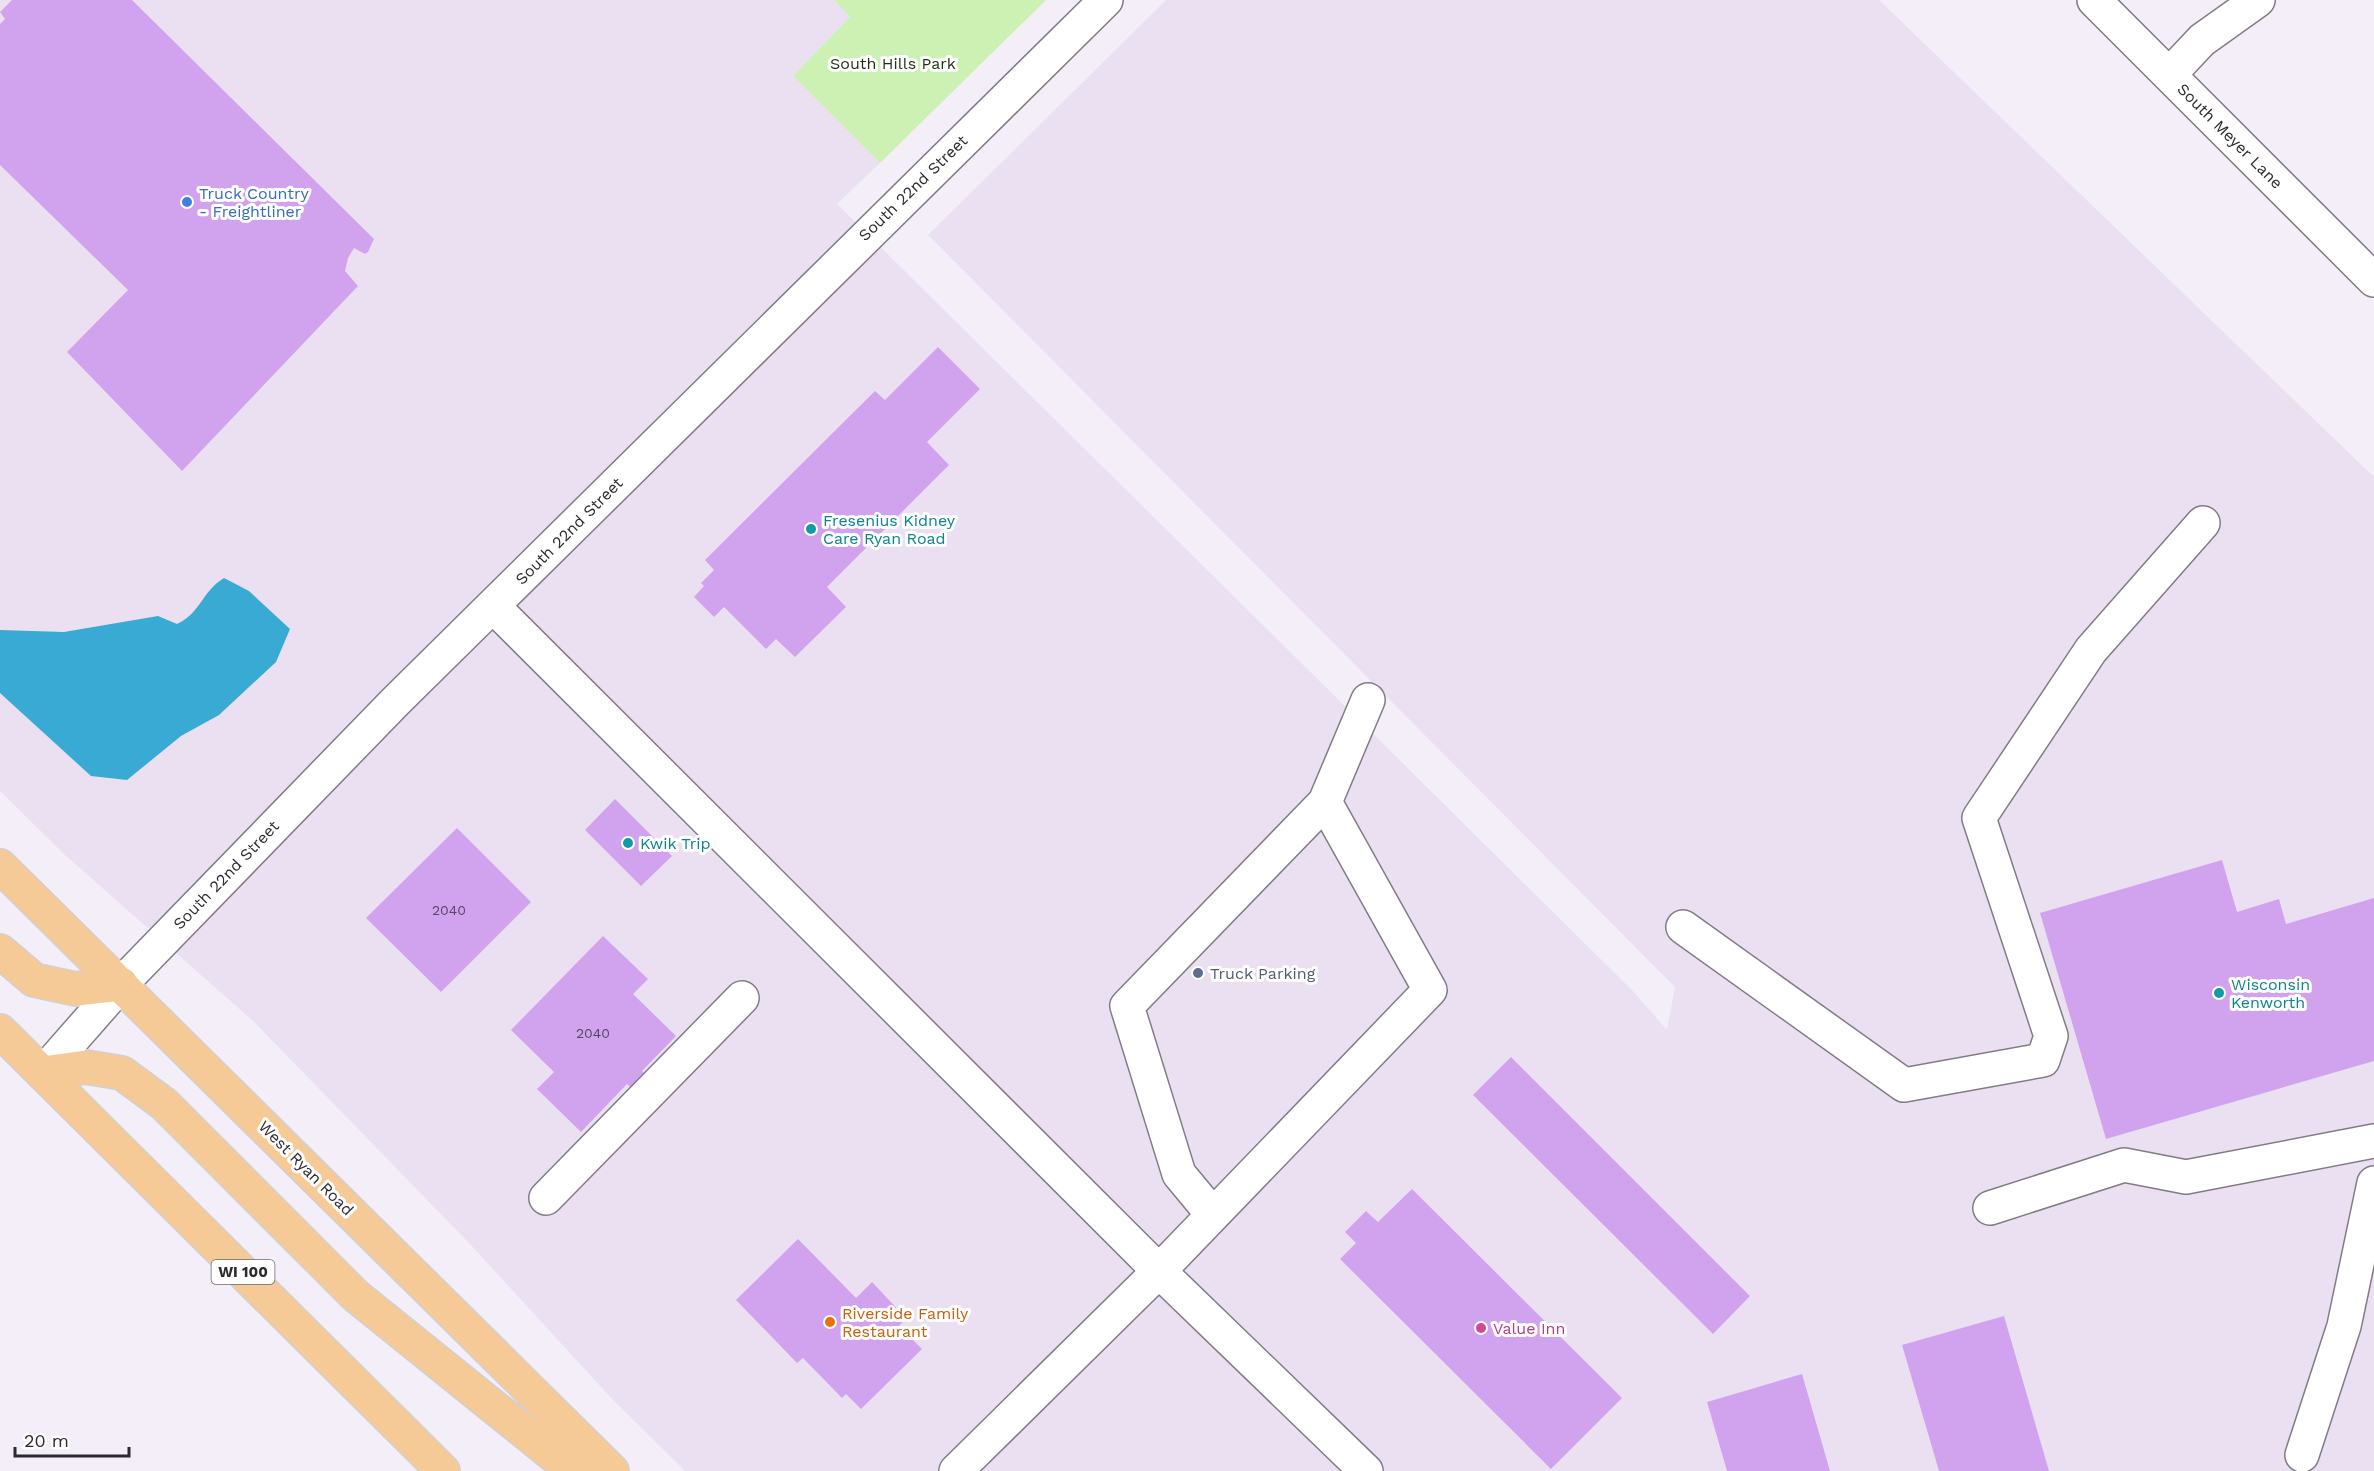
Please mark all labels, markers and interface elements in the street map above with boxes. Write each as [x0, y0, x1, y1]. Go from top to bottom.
park label: South Hills Park [830, 54, 956, 73]
street label: South Meyer Lane [2173, 79, 2287, 193]
street label: South 22nd Street [855, 131, 972, 245]
place label: Truck Country - Freightliner [199, 184, 310, 221]
marker: Truck Country - Freightliner [180, 195, 194, 209]
street label: South 22nd Street [511, 473, 627, 589]
place label: Fresenius Kidney Care Ryan Road [823, 511, 956, 548]
marker: Fresenius Kidney Care Ryan Road [804, 522, 818, 536]
street label: South 22nd Street [169, 816, 283, 933]
place label: Kwik Trip [640, 834, 711, 853]
marker: Kwik Trip [621, 836, 635, 850]
house number: 2040 [432, 902, 466, 918]
place label: Truck Parking [1210, 964, 1316, 983]
marker: Truck Parking [1191, 966, 1205, 980]
place label: Wisconsin Kenworth [2231, 975, 2310, 1012]
marker: Wisconsin Kenworth [2212, 986, 2226, 1000]
house number: 2040 [576, 1025, 610, 1041]
street label: West Ryan Road [255, 1117, 357, 1219]
road number: WI 100 [212, 1260, 274, 1284]
place label: Riverside Family Restaurant [842, 1304, 969, 1341]
marker: Riverside Family Restaurant [823, 1315, 837, 1329]
place label: Value Inn [1493, 1319, 1565, 1338]
marker: Value Inn [1474, 1321, 1488, 1335]
scale bar [15, 1420, 129, 1458]
text: 20 m [24, 1430, 69, 1451]

